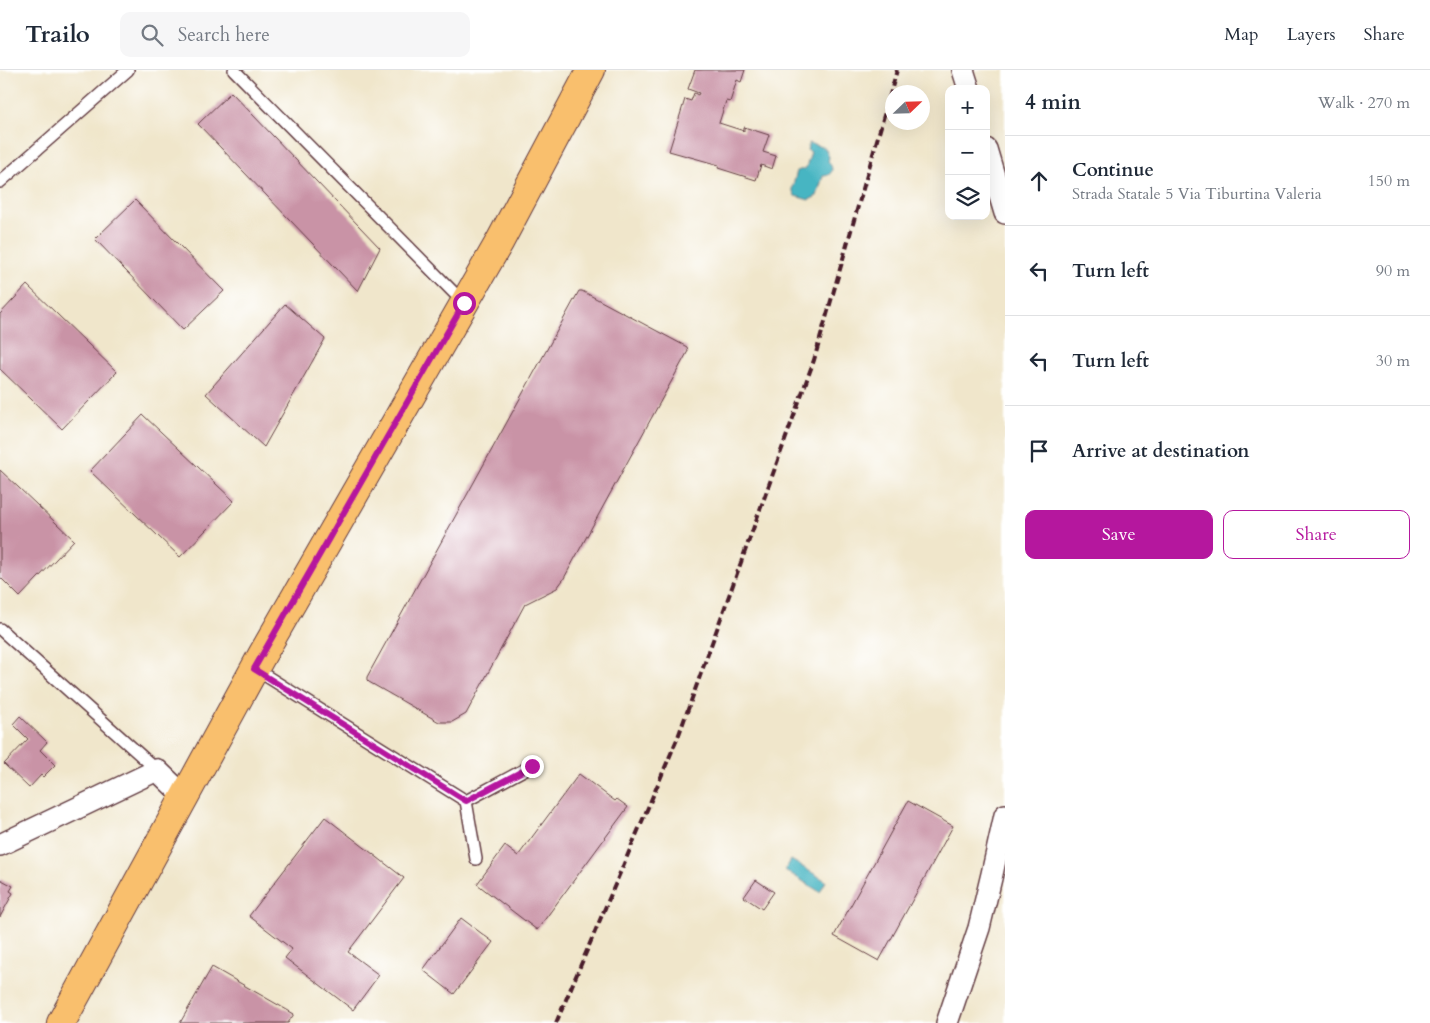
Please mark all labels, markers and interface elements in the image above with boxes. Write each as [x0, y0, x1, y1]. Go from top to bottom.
search box [120, 12, 470, 57]
text: Trailo [25, 18, 90, 51]
icon: search [138, 21, 166, 49]
text: Search here [178, 22, 270, 48]
text: Map [1224, 22, 1259, 47]
text: Layers [1287, 22, 1336, 47]
text: Share [1364, 22, 1405, 47]
north arrow [885, 85, 930, 130]
map controls [945, 85, 990, 220]
button: + [945, 85, 990, 130]
text: 4 min [1025, 88, 1081, 117]
text: Walk · 270 m [1318, 92, 1410, 114]
button: − [945, 130, 990, 175]
text: Continue [1072, 157, 1154, 183]
icon: ahead [1025, 167, 1053, 195]
text: 150 m [1368, 170, 1410, 192]
button: layers [945, 175, 990, 220]
text: Strada Statale 5 Via Tiburtina Valeria [1072, 183, 1322, 205]
icon: left [1025, 257, 1053, 285]
text: Turn left [1072, 258, 1149, 284]
text: 90 m [1376, 260, 1410, 282]
route start [453, 292, 476, 315]
icon: left [1025, 347, 1053, 375]
text: Turn left [1072, 348, 1149, 374]
text: 30 m [1376, 350, 1410, 372]
icon: arrive [1025, 437, 1053, 465]
text: Arrive at destination [1072, 438, 1249, 464]
button: Save [1025, 510, 1213, 559]
button: Share [1223, 510, 1410, 559]
route end [521, 755, 544, 778]

